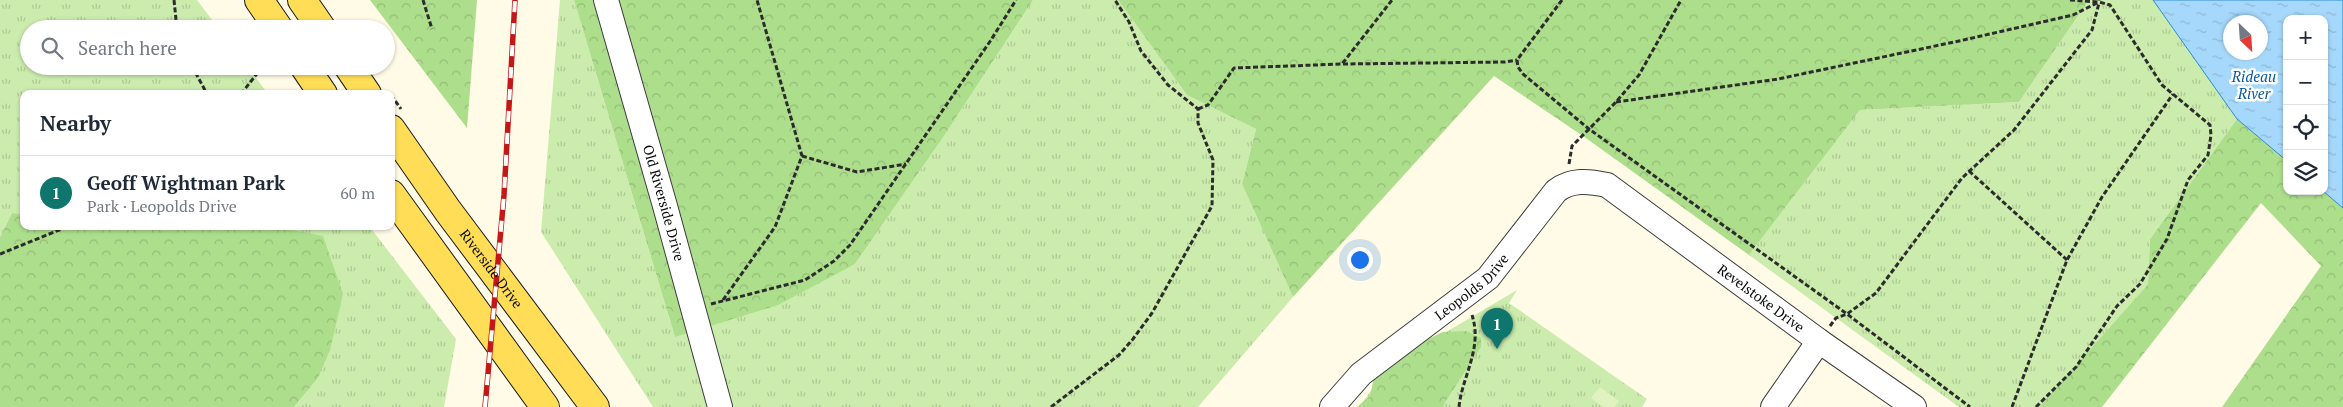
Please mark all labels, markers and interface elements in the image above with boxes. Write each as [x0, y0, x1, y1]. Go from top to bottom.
north arrow [2223, 15, 2268, 60]
map controls [2283, 15, 2328, 195]
button: + [2283, 15, 2328, 60]
search box [20, 20, 395, 75]
icon: search [38, 34, 66, 62]
text: Search here [78, 35, 177, 60]
button: − [2283, 60, 2328, 105]
water label: Rideau River [2231, 66, 2276, 103]
button: locate [2283, 105, 2328, 150]
text: Nearby [40, 109, 111, 137]
street label: Old Riverside Drive [639, 142, 690, 263]
button: layers [2283, 150, 2328, 195]
text: Geoff Wightman Park [87, 170, 285, 195]
text: 1 [51, 182, 61, 204]
text: 60 m [340, 182, 375, 204]
text: Park · Leopolds Drive [87, 195, 237, 217]
street label: Riverside Drive [456, 225, 528, 312]
your location [1347, 247, 1373, 273]
street label: Leopolds Drive [1430, 249, 1513, 324]
street label: Revelstoke Drive [1714, 260, 1809, 336]
pin: 1 [1481, 308, 1513, 349]

